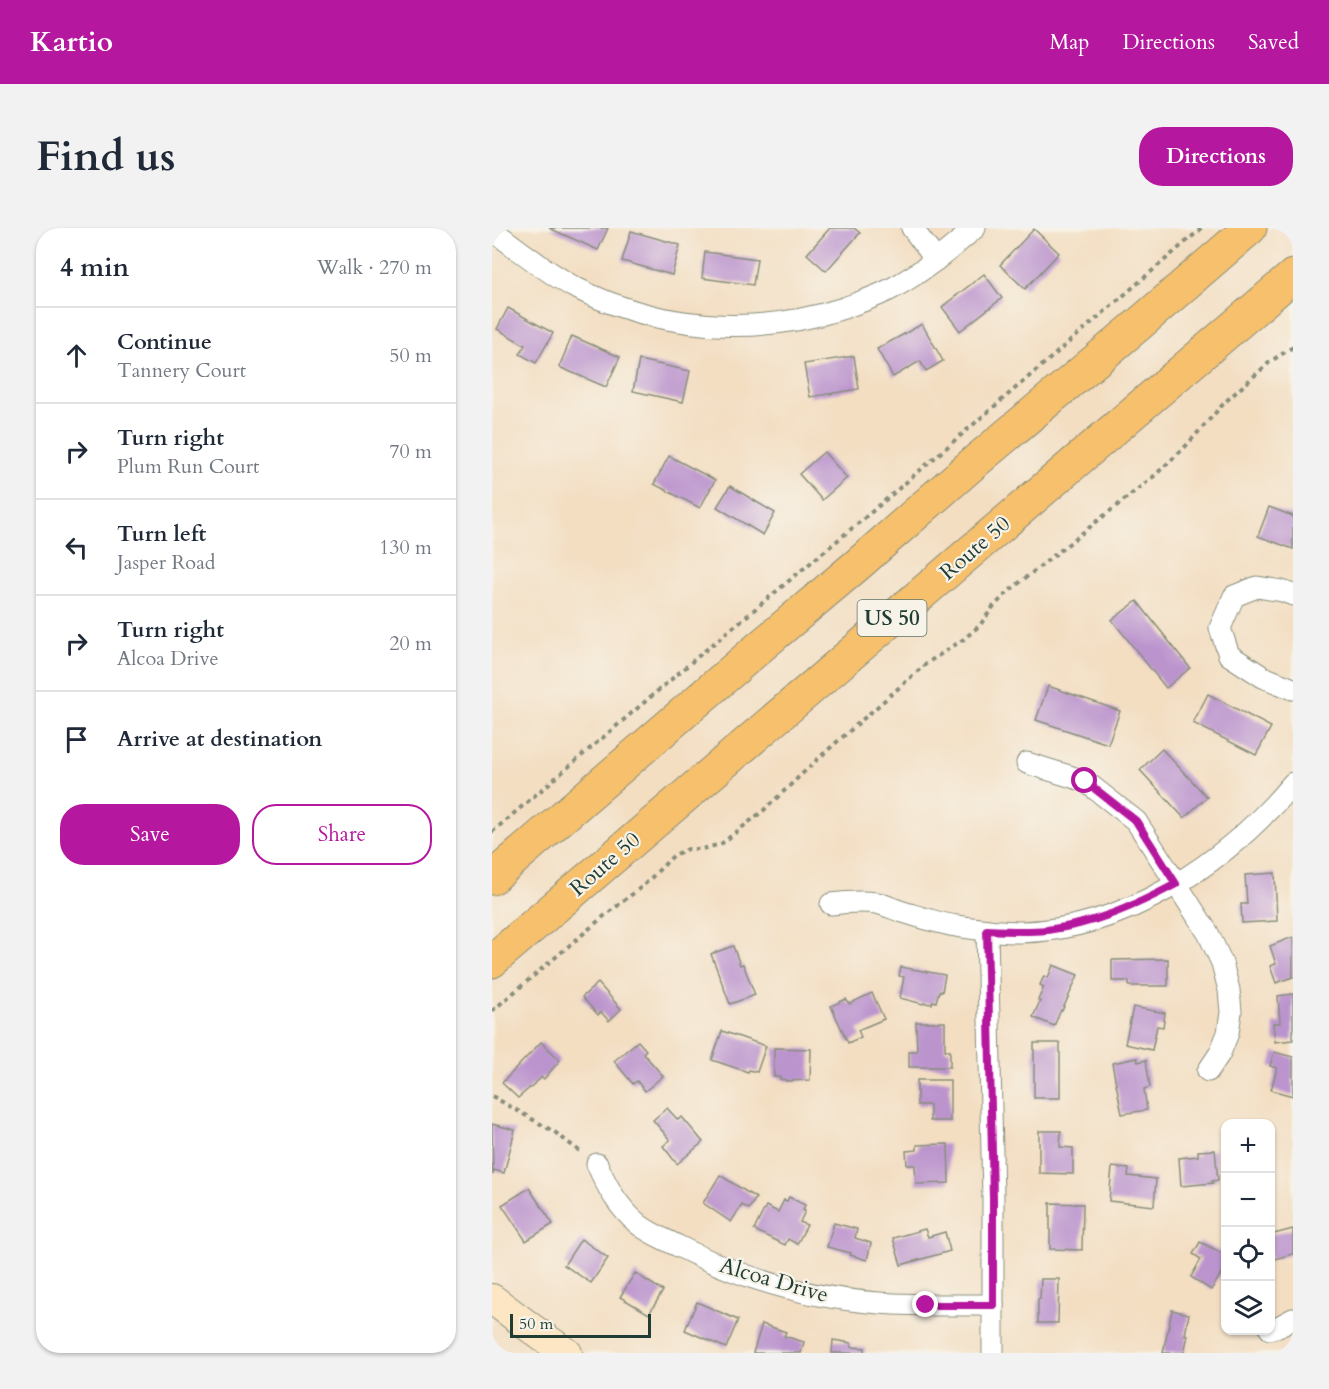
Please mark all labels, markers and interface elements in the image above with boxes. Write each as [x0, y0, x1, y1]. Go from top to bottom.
text: Kartio [30, 23, 113, 61]
text: Map [1049, 28, 1089, 57]
text: Directions [1122, 28, 1215, 57]
text: Saved [1248, 28, 1299, 57]
button: Directions [1139, 127, 1293, 186]
text: Find us [36, 128, 176, 185]
text: 4 min [60, 250, 129, 285]
text: Walk · 270 m [317, 254, 432, 281]
text: Continue [117, 327, 212, 357]
icon: ahead [60, 339, 93, 372]
text: 50 m [389, 342, 432, 369]
text: Tannery Court [117, 357, 246, 384]
text: Turn right [117, 423, 224, 453]
icon: right [60, 435, 93, 468]
text: 70 m [389, 438, 432, 465]
text: Plum Run Court [117, 453, 259, 480]
street label: Route 50 [933, 509, 1017, 587]
text: Turn left [117, 519, 206, 549]
icon: left [60, 531, 93, 564]
text: 130 m [379, 534, 432, 561]
text: Jasper Road [117, 549, 215, 576]
road number: US 50 [858, 600, 926, 636]
text: Turn right [117, 615, 224, 645]
icon: right [60, 627, 93, 660]
text: 20 m [389, 630, 432, 657]
text: Alcoa Drive [117, 645, 219, 672]
icon: arrive [60, 723, 93, 756]
text: Arrive at destination [117, 724, 322, 754]
route start [1071, 767, 1097, 793]
button: Save [60, 804, 240, 865]
button: Share [252, 804, 432, 865]
street label: Route 50 [563, 825, 647, 903]
map controls [1221, 1119, 1275, 1335]
button: + [1221, 1119, 1275, 1173]
button: − [1221, 1173, 1275, 1227]
button: locate [1221, 1227, 1275, 1281]
street label: Alcoa Drive [716, 1250, 832, 1310]
button: layers [1221, 1281, 1275, 1335]
route end [912, 1291, 938, 1317]
scale bar [510, 1311, 651, 1338]
text: 50 m [519, 1313, 553, 1335]

